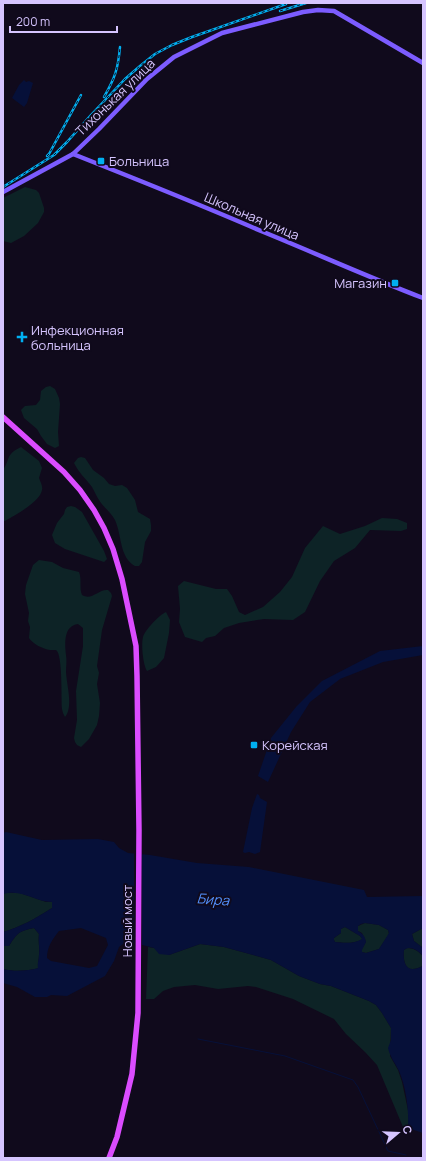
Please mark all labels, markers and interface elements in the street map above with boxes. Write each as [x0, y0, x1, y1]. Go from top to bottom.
scale bar [10, 8, 117, 34]
text: 200 m [16, 13, 50, 30]
street label: Тихонькая улица [71, 54, 159, 140]
place label: Больница [109, 152, 169, 170]
marker: Больница [96, 156, 106, 166]
street label: Школьная улица [202, 188, 302, 244]
place label: Магазин [334, 274, 387, 292]
marker: Магазин [390, 278, 400, 288]
place label: Инфекционная больница [31, 321, 124, 354]
marker: Инфекционная больница [16, 331, 28, 343]
place label: Корейская [262, 736, 328, 754]
marker: Корейская [249, 740, 259, 750]
street label: Новый мост [118, 884, 136, 957]
water label: Бира [196, 888, 231, 910]
north arrow [378, 1113, 418, 1153]
text: С [400, 1123, 416, 1136]

